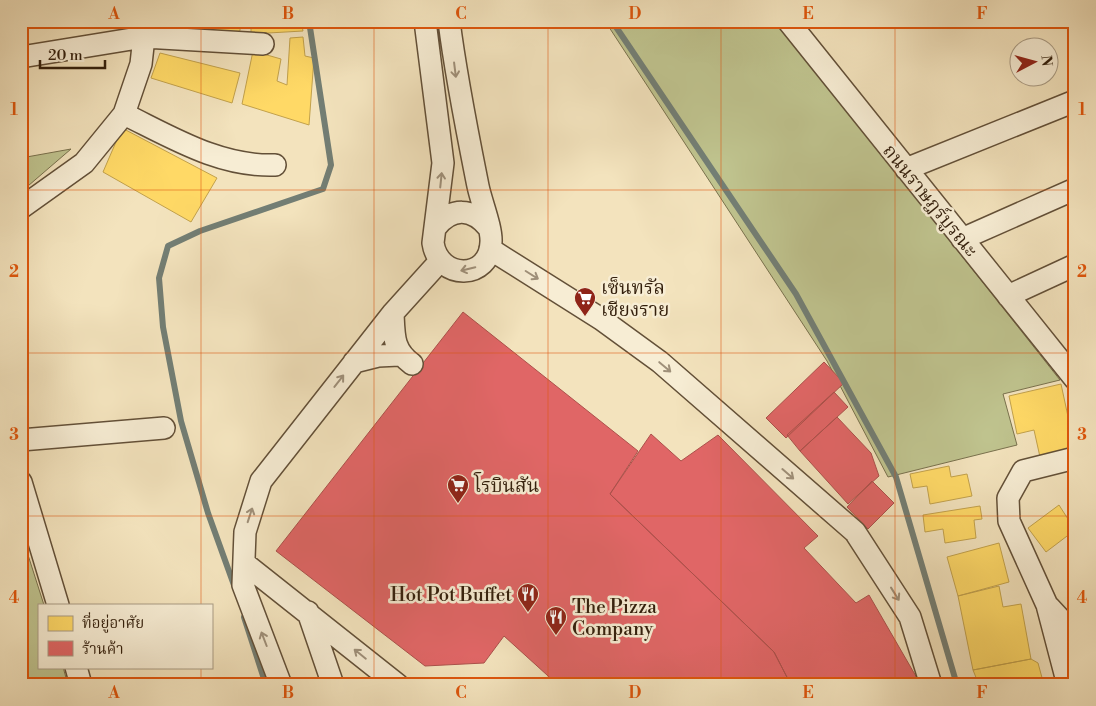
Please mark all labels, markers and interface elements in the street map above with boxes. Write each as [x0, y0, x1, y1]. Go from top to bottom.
text: A [107, 4, 120, 24]
text: B [282, 4, 294, 24]
text: C [455, 4, 467, 24]
text: D [629, 4, 642, 24]
text: E [802, 4, 814, 24]
text: F [976, 4, 988, 24]
scale bar [40, 38, 105, 70]
north arrow [1008, 38, 1058, 88]
text: 20 m [48, 46, 83, 65]
text: N [1036, 54, 1055, 67]
one-way arrow [450, 61, 460, 77]
text: 1 [10, 100, 18, 120]
text: 1 [1078, 100, 1086, 120]
street label: ถนนราษฎร์บูรณะ [877, 139, 983, 262]
one-way arrow [436, 172, 446, 188]
text: 2 [9, 262, 19, 282]
text: 2 [1077, 262, 1087, 282]
one-way arrow [461, 265, 477, 274]
one-way arrow [524, 271, 538, 281]
place label: เซ็นทรัล เชียงราย [601, 276, 669, 322]
supermarket icon: เซ็นทรัล เชียงราย [573, 286, 597, 317]
one-way arrow [659, 362, 672, 373]
one-way arrow [334, 375, 345, 388]
text: 3 [9, 425, 19, 445]
text: 3 [1077, 425, 1087, 445]
one-way arrow [782, 468, 795, 479]
place label: โรบินสัน [473, 471, 539, 498]
supermarket icon: โรบินสัน [446, 473, 470, 504]
one-way arrow [246, 507, 256, 523]
restaurant icon: Hot Pot Buffet [516, 582, 540, 613]
place label: Hot Pot Buffet [390, 583, 512, 607]
one-way arrow [889, 587, 900, 601]
text: 4 [9, 588, 20, 608]
text: 4 [1077, 588, 1088, 608]
place label: The Pizza Company [572, 595, 657, 641]
legend [38, 604, 212, 668]
restaurant icon: The Pizza Company [544, 605, 568, 636]
text: ที่อยู่อาศัย [82, 612, 144, 633]
one-way arrow [258, 632, 268, 647]
text: ร้านค้า [82, 640, 124, 659]
one-way arrow [354, 648, 367, 659]
text: A [107, 683, 120, 703]
text: B [282, 683, 294, 703]
text: C [455, 683, 467, 703]
text: D [629, 683, 642, 703]
text: E [802, 683, 814, 703]
text: F [976, 683, 988, 703]

